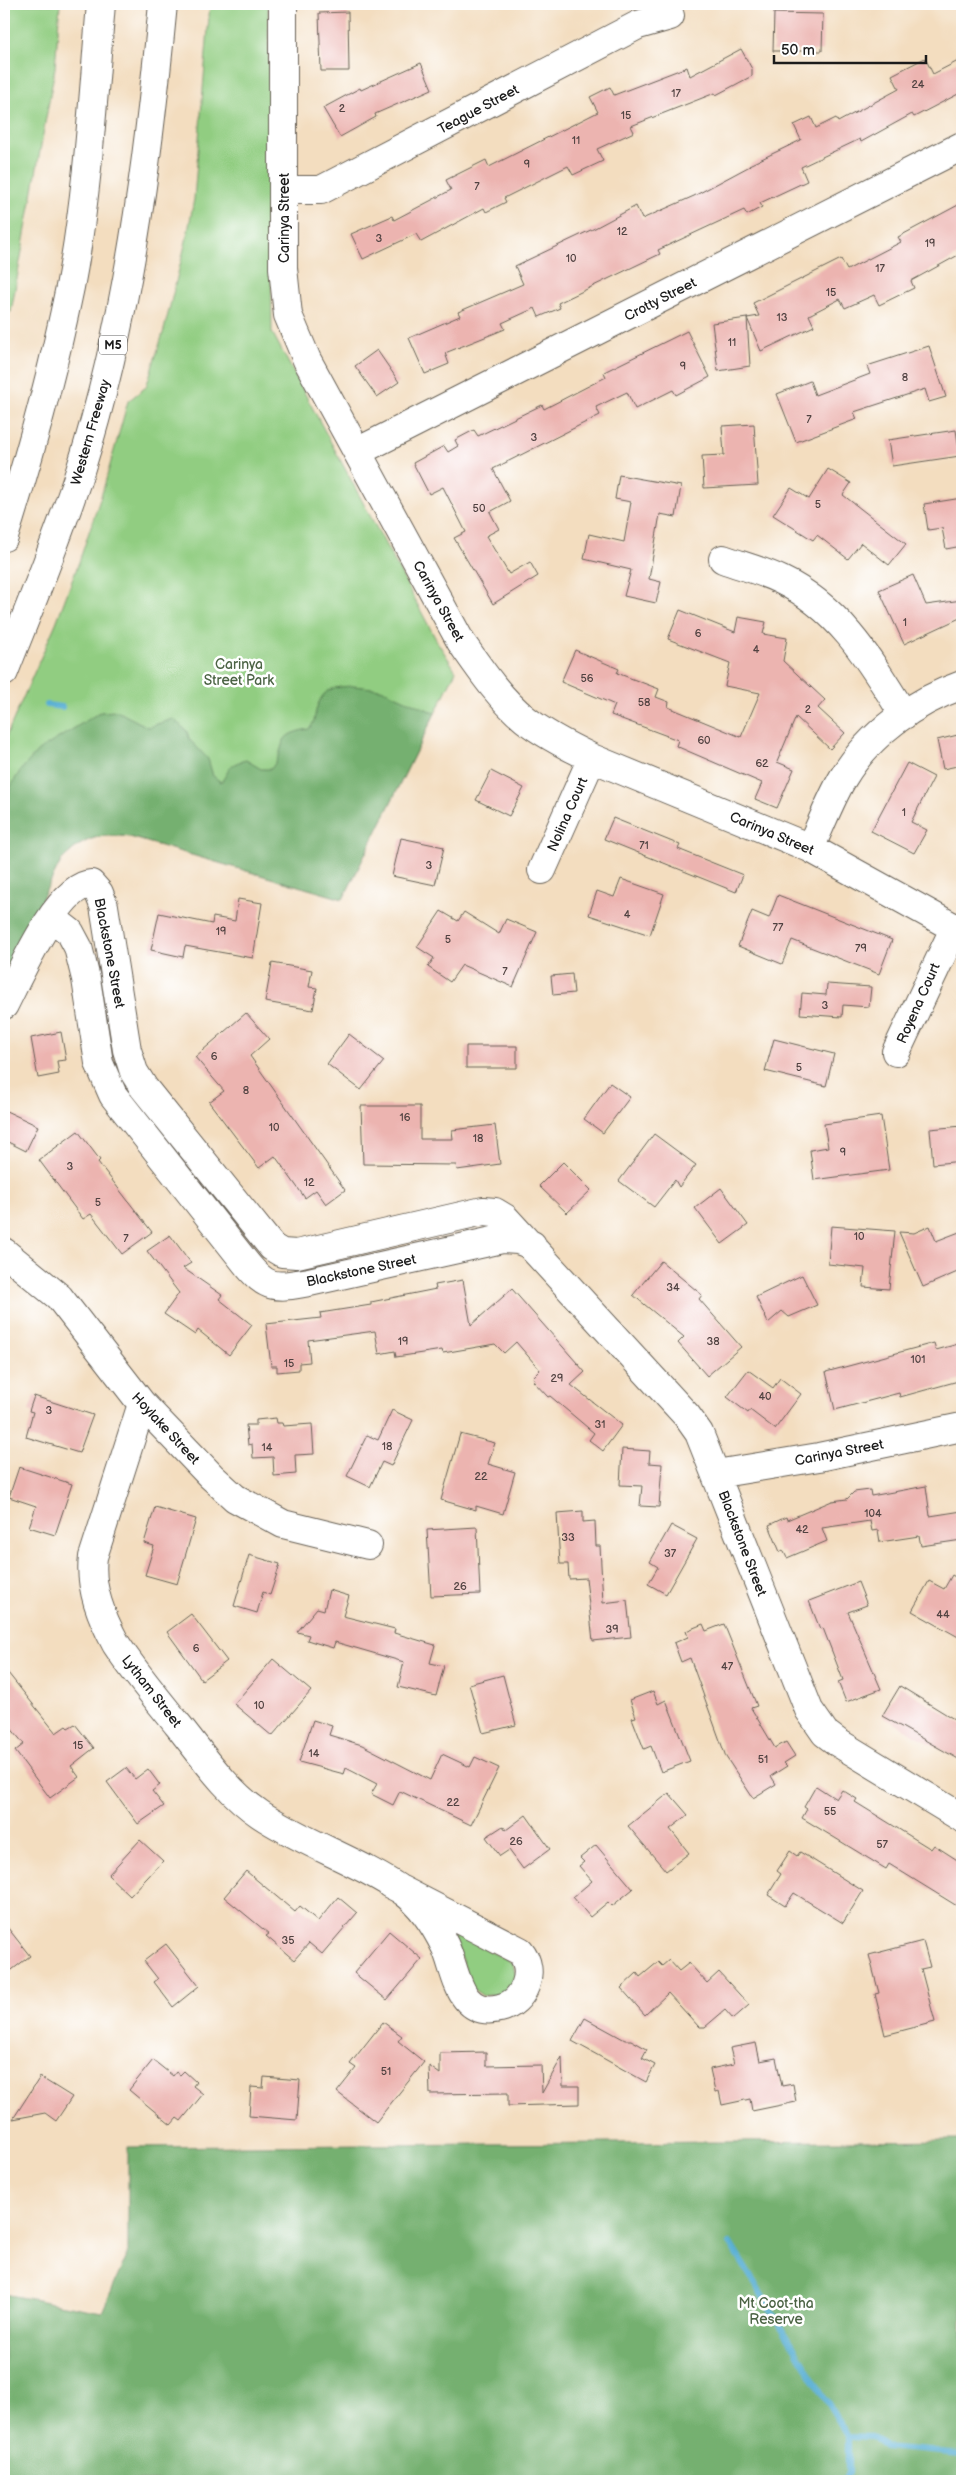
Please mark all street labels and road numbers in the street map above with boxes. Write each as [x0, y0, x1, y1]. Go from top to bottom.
street label: Teague Street [435, 81, 522, 138]
street label: Carinya Street [276, 172, 293, 263]
street label: Crotty Street [621, 274, 700, 325]
road number: M5 [99, 336, 127, 354]
street label: Western Freeway [67, 377, 114, 487]
street label: Carinya Street [409, 558, 468, 645]
street label: Nolina Court [544, 774, 592, 854]
street label: Carinya Street [727, 808, 817, 859]
street label: Blackstone Street [91, 897, 129, 1010]
street label: Royena Court [893, 960, 944, 1046]
street label: Blackstone Street [305, 1250, 418, 1290]
street label: Hoylake Street [128, 1389, 204, 1468]
street label: Carinya Street [793, 1435, 886, 1469]
street label: Blackstone Street [715, 1488, 771, 1599]
street label: Lytham Street [118, 1652, 186, 1731]

